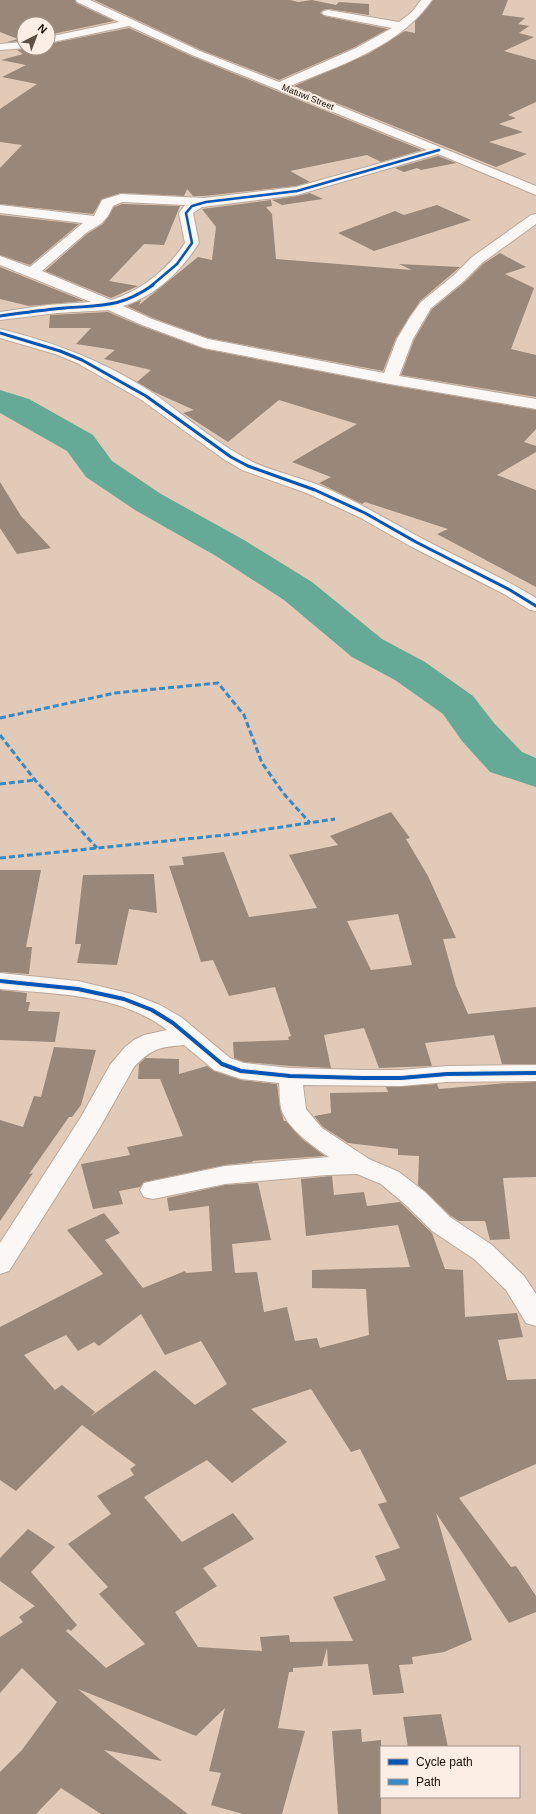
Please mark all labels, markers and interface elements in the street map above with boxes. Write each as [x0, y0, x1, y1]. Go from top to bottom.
north arrow [16, 16, 56, 56]
text: N [36, 21, 50, 36]
street label: Matuwi Street [281, 82, 336, 112]
legend [380, 1746, 520, 1798]
text: Cycle path [416, 1755, 473, 1769]
text: Path [416, 1775, 441, 1789]

